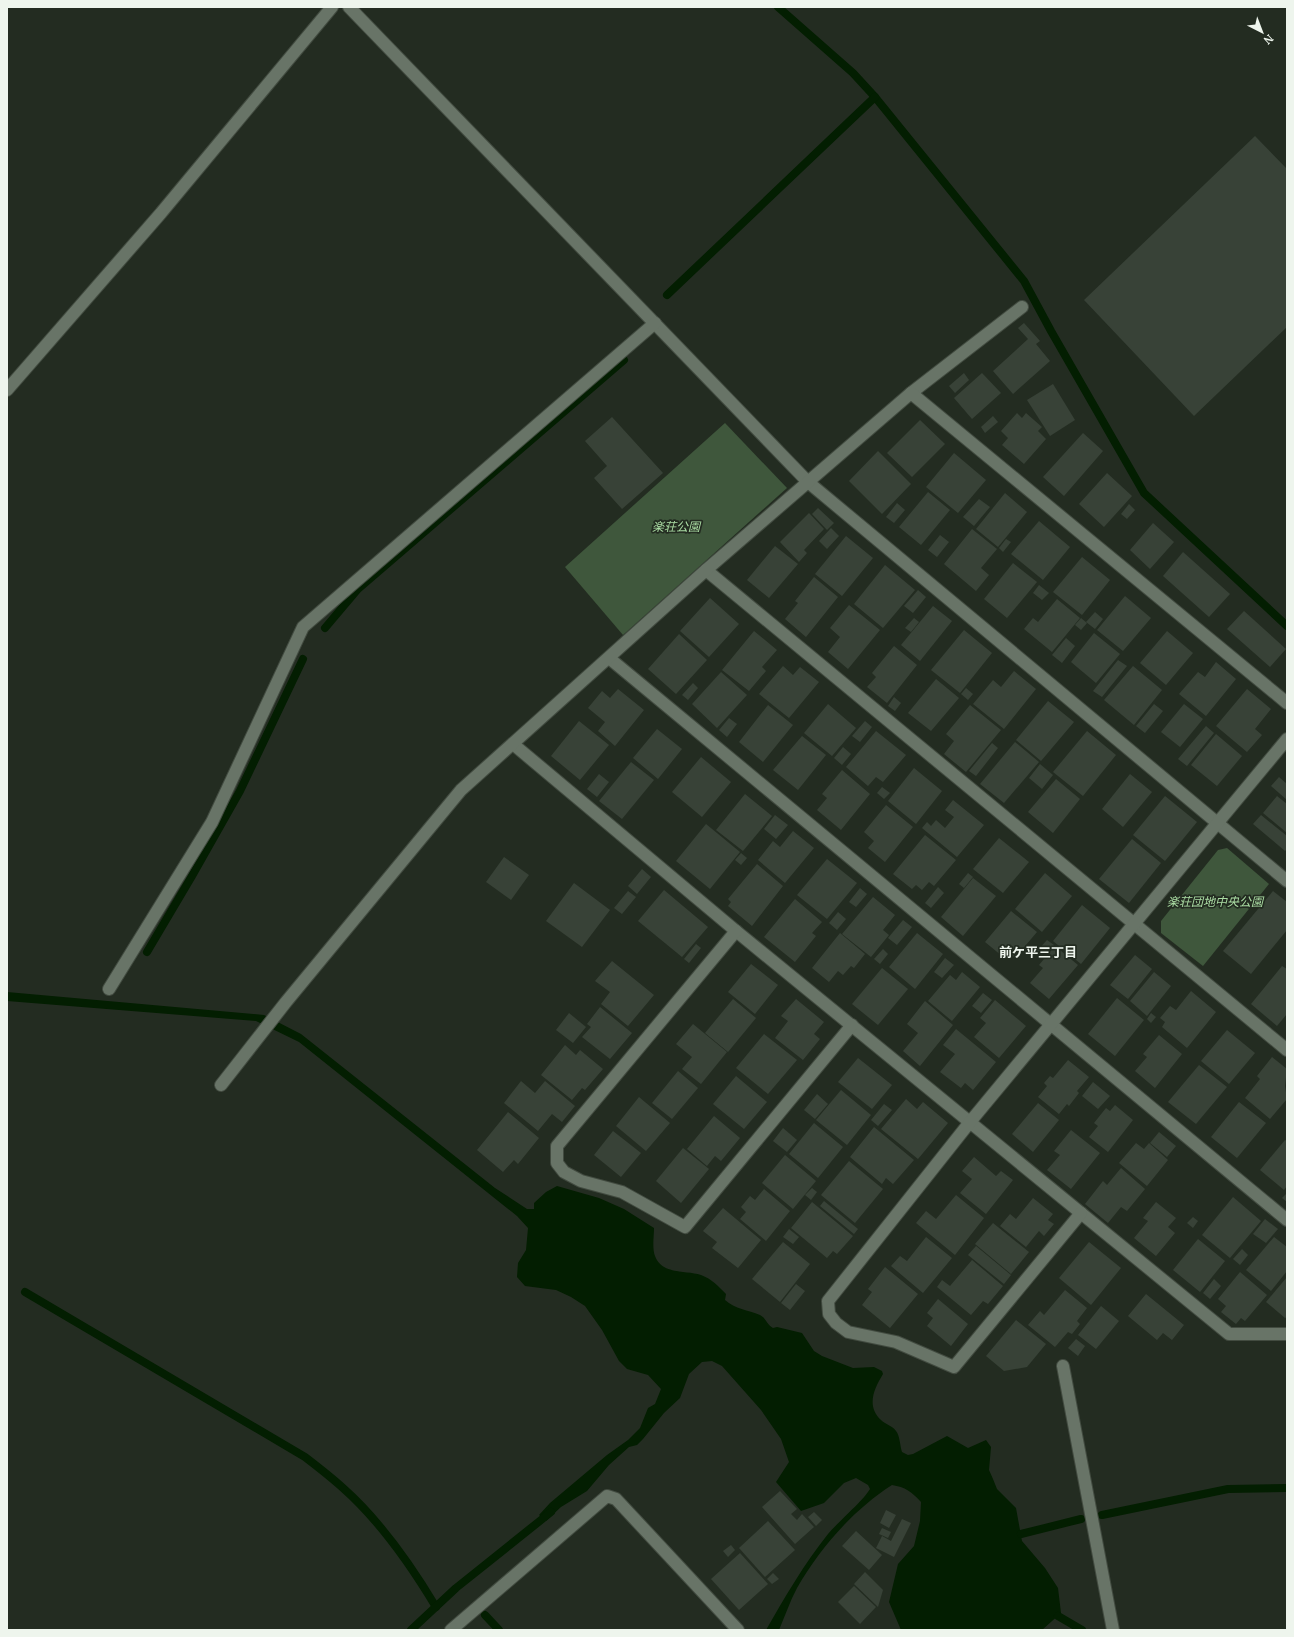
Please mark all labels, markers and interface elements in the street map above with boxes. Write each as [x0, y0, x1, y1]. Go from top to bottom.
north arrow [1242, 12, 1282, 52]
text: N [1260, 31, 1276, 48]
park label: 楽荘公園 [652, 519, 702, 534]
park label: 楽荘団地中央公園 [1167, 894, 1265, 909]
district label: 前ケ平三丁目 [999, 943, 1077, 961]

